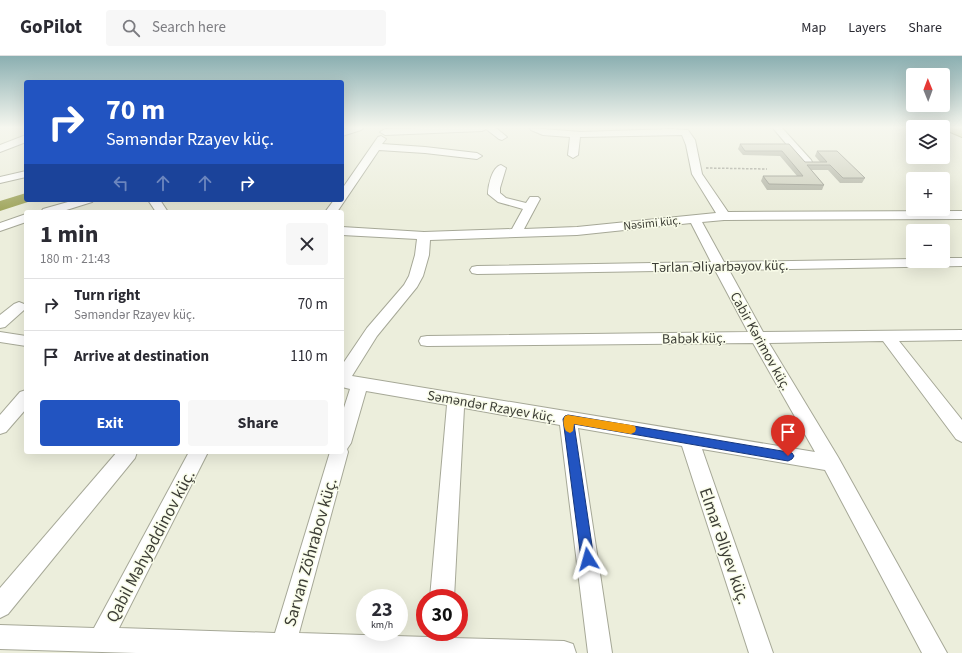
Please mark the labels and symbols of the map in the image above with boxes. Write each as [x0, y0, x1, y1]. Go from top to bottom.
north arrow [906, 68, 950, 112]
street label: Nəsimi küç. [622, 212, 682, 235]
street label: Tərlan Əliyarbəyov küç. [651, 256, 789, 278]
street label: Cabir Kərimov küç. [725, 289, 796, 394]
street label: Babək küç. [662, 328, 726, 350]
street label: Səməndər Rzayev küç. [426, 386, 558, 428]
pin [771, 415, 805, 456]
street label: Qabil Məhyəddinov küç. [100, 466, 201, 627]
street label: Sarvan Zöhrabov küç. [278, 475, 344, 629]
street label: Elmar Əliyev küç. [693, 485, 755, 608]
position arrow [567, 538, 609, 580]
speed limit sign: 30 [416, 589, 468, 641]

